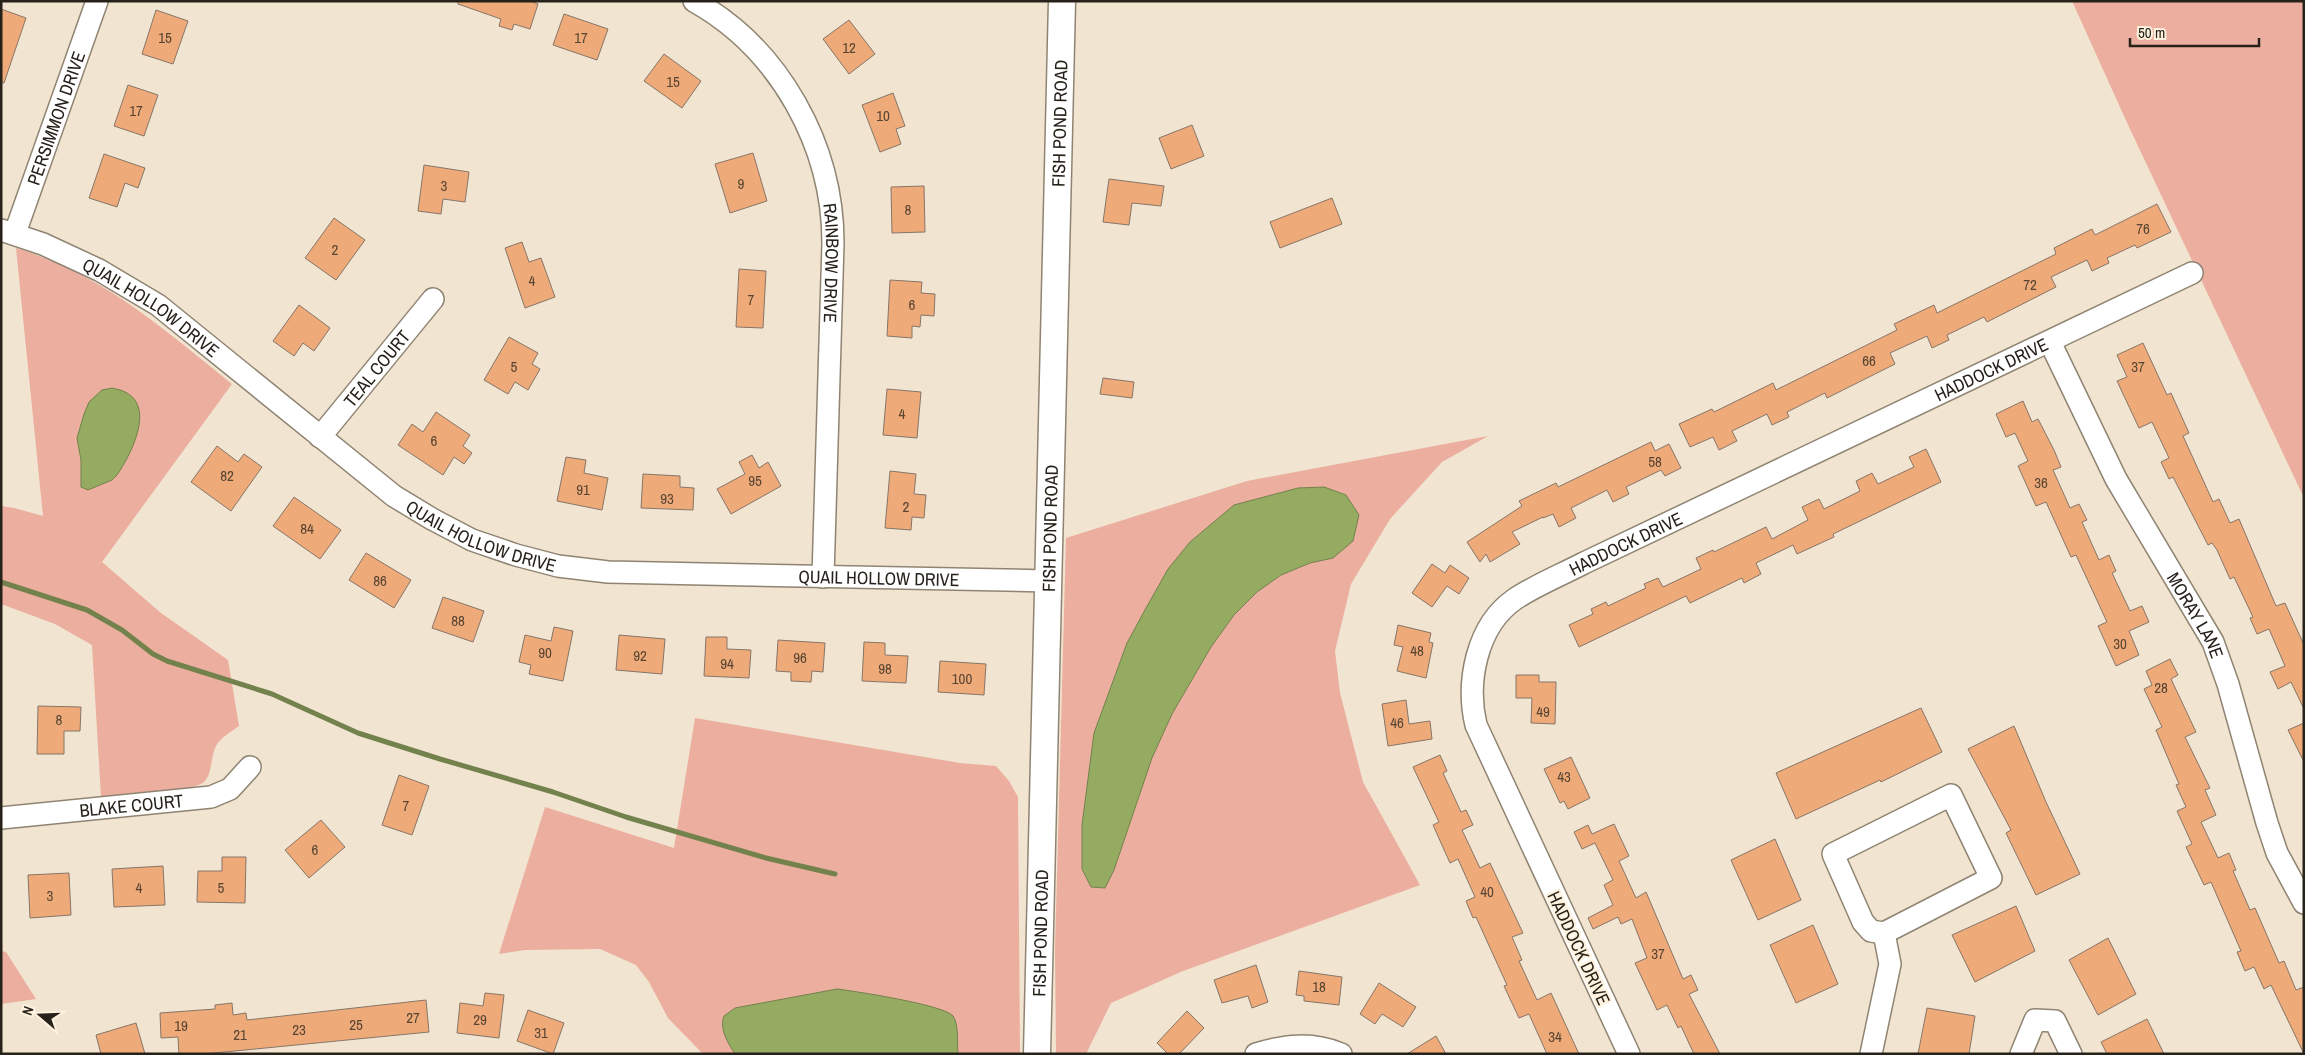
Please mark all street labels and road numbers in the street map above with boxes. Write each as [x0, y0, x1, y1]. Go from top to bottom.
street label: PERSIMMON DRIVE [20, 48, 91, 188]
street label: FISH POND ROAD [1045, 59, 1073, 187]
street label: RAINBOW DRIVE [818, 202, 846, 323]
street label: QUAIL HOLLOW DRIVE [79, 252, 225, 363]
street label: TEAL COURT [337, 324, 415, 412]
street label: HADDOCK DRIVE [1930, 331, 2052, 407]
street label: FISH POND ROAD [1035, 464, 1063, 592]
street label: QUAIL HOLLOW DRIVE [401, 494, 559, 578]
street label: HADDOCK DRIVE [1565, 505, 1686, 581]
street label: QUAIL HOLLOW DRIVE [798, 563, 960, 592]
street label: MORAY LANE [2162, 567, 2230, 661]
street label: BLAKE COURT [78, 787, 184, 823]
street label: FISH POND ROAD [1026, 869, 1054, 997]
street label: HADDOCK DRIVE [1542, 887, 1616, 1009]

